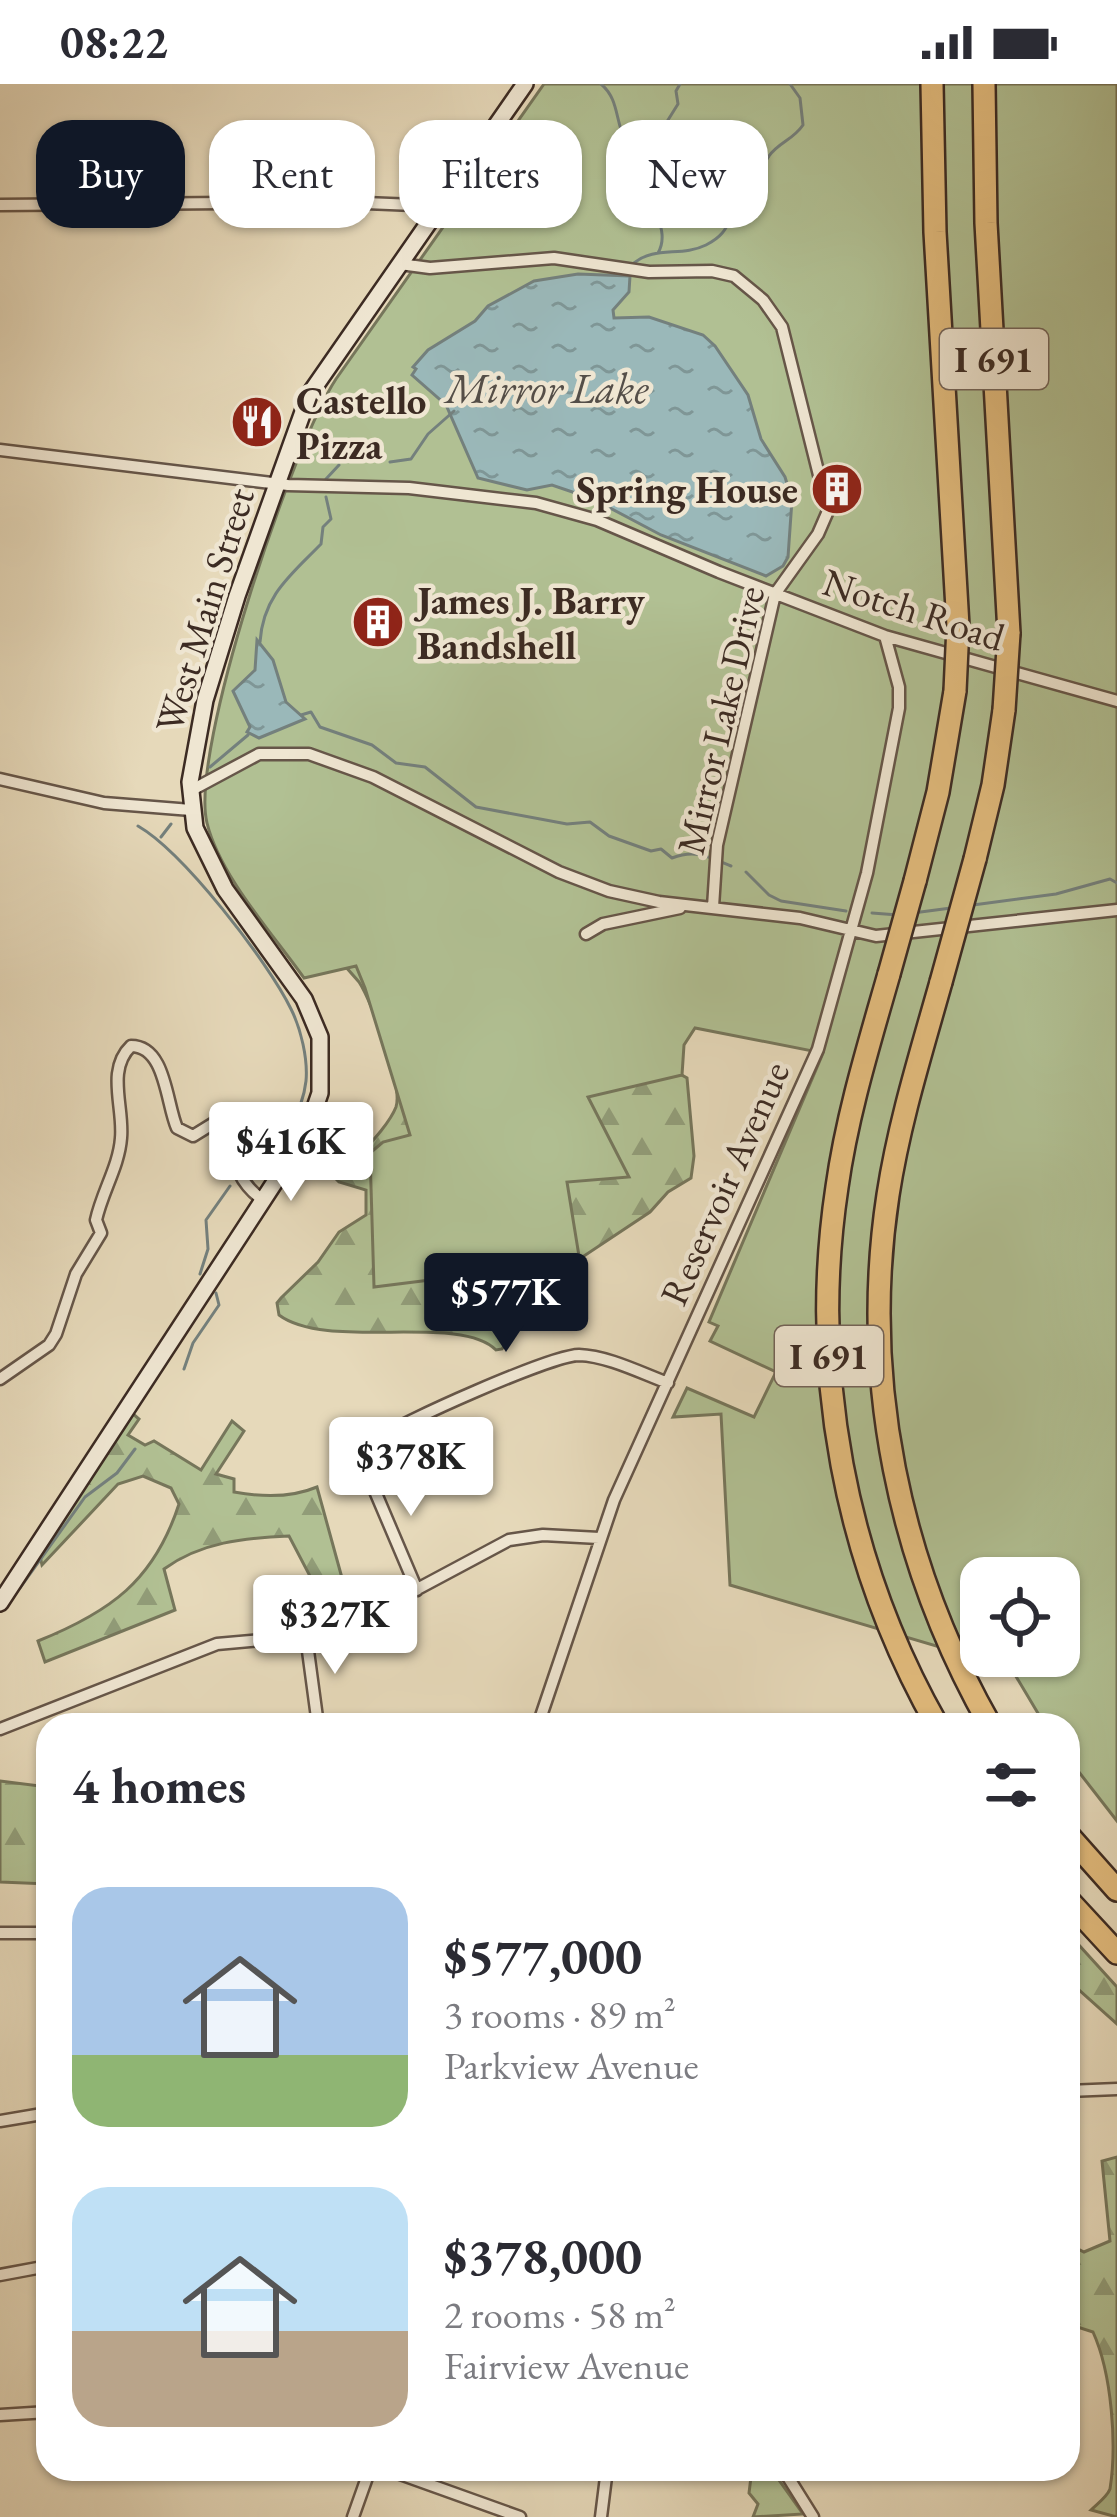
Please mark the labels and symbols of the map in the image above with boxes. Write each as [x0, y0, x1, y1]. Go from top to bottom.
road number: I 691 [940, 329, 1048, 389]
water label: Mirror Lake [442, 361, 649, 416]
place label: Castello Pizza [296, 375, 426, 471]
restaurant icon: Castello Pizza [229, 394, 285, 450]
building icon: Spring House [809, 461, 865, 517]
place label: Spring House [576, 464, 798, 515]
street label: West Main Street [143, 482, 266, 739]
street label: Notch Road [817, 556, 1011, 663]
place label: James J. Barry Bandshell [413, 575, 645, 671]
street label: Mirror Lake Drive [665, 581, 776, 859]
building icon: James J. Barry Bandshell [350, 594, 406, 650]
street label: Reservoir Avenue [648, 1053, 801, 1313]
pin: $416K [207, 1102, 375, 1204]
pin: $577K [422, 1253, 590, 1355]
road number: I 691 [775, 1326, 883, 1386]
pin: $378K [327, 1417, 495, 1519]
pin: $327K [251, 1575, 419, 1677]

